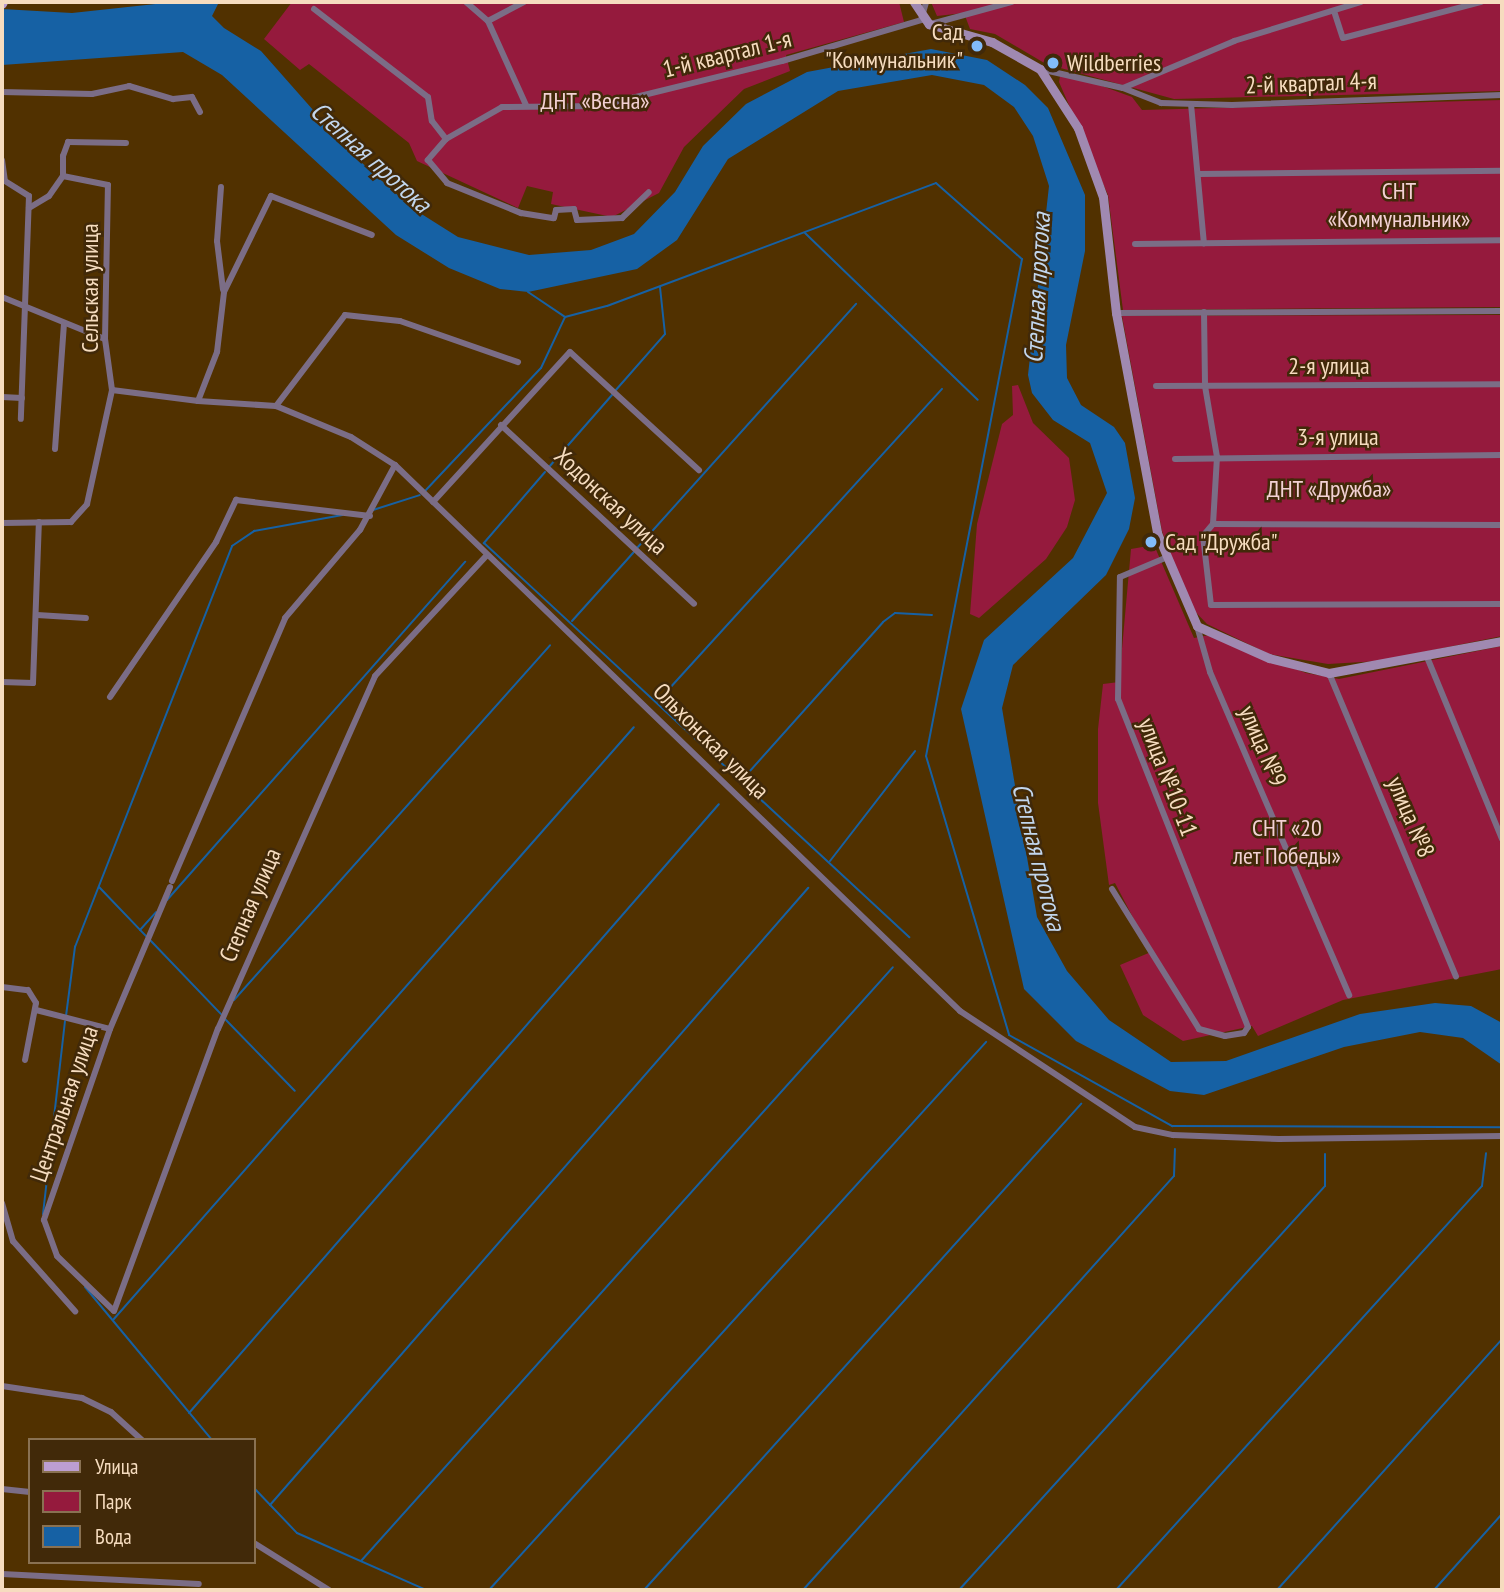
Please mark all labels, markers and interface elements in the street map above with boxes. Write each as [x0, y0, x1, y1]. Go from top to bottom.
place label: Сад "Коммунальник" [825, 18, 963, 74]
street label: 1-й квартал 1-я [660, 24, 794, 84]
marker: Сад "Коммунальник" [969, 38, 985, 54]
place label: Wildberries [1067, 49, 1161, 77]
marker: Wildberries [1045, 55, 1061, 71]
street label: 2-й квартал 4-я [1245, 66, 1377, 100]
park label: ДНТ «Весна» [540, 87, 650, 115]
water label: Степная протока [304, 95, 438, 219]
park label: СНТ «Коммунальник» [1328, 177, 1470, 233]
water label: Степная протока [1017, 212, 1057, 364]
street label: Сельская улица [76, 223, 104, 353]
street label: 2-я улица [1288, 352, 1370, 380]
street label: 3-я улица [1297, 423, 1379, 451]
street label: Ходонская улица [549, 441, 673, 561]
park label: ДНТ «Дружба» [1266, 475, 1392, 503]
place label: Сад "Дружба" [1165, 528, 1279, 556]
marker: Сад "Дружба" [1143, 534, 1159, 550]
street label: Ольхонская улица [647, 677, 775, 805]
street label: улица №9 [1233, 701, 1293, 791]
street label: улица №10-11 [1132, 714, 1204, 840]
street label: улица №8 [1381, 772, 1441, 862]
water label: Степная протока [1006, 780, 1072, 934]
park label: СНТ «20 лет Победы» [1233, 814, 1341, 870]
street label: Степная улица [213, 844, 287, 966]
street label: Центральная улица [24, 1022, 104, 1186]
legend [28, 1438, 256, 1564]
text: Улица [95, 1453, 138, 1480]
text: Парк [95, 1488, 132, 1515]
text: Вода [95, 1523, 132, 1550]

